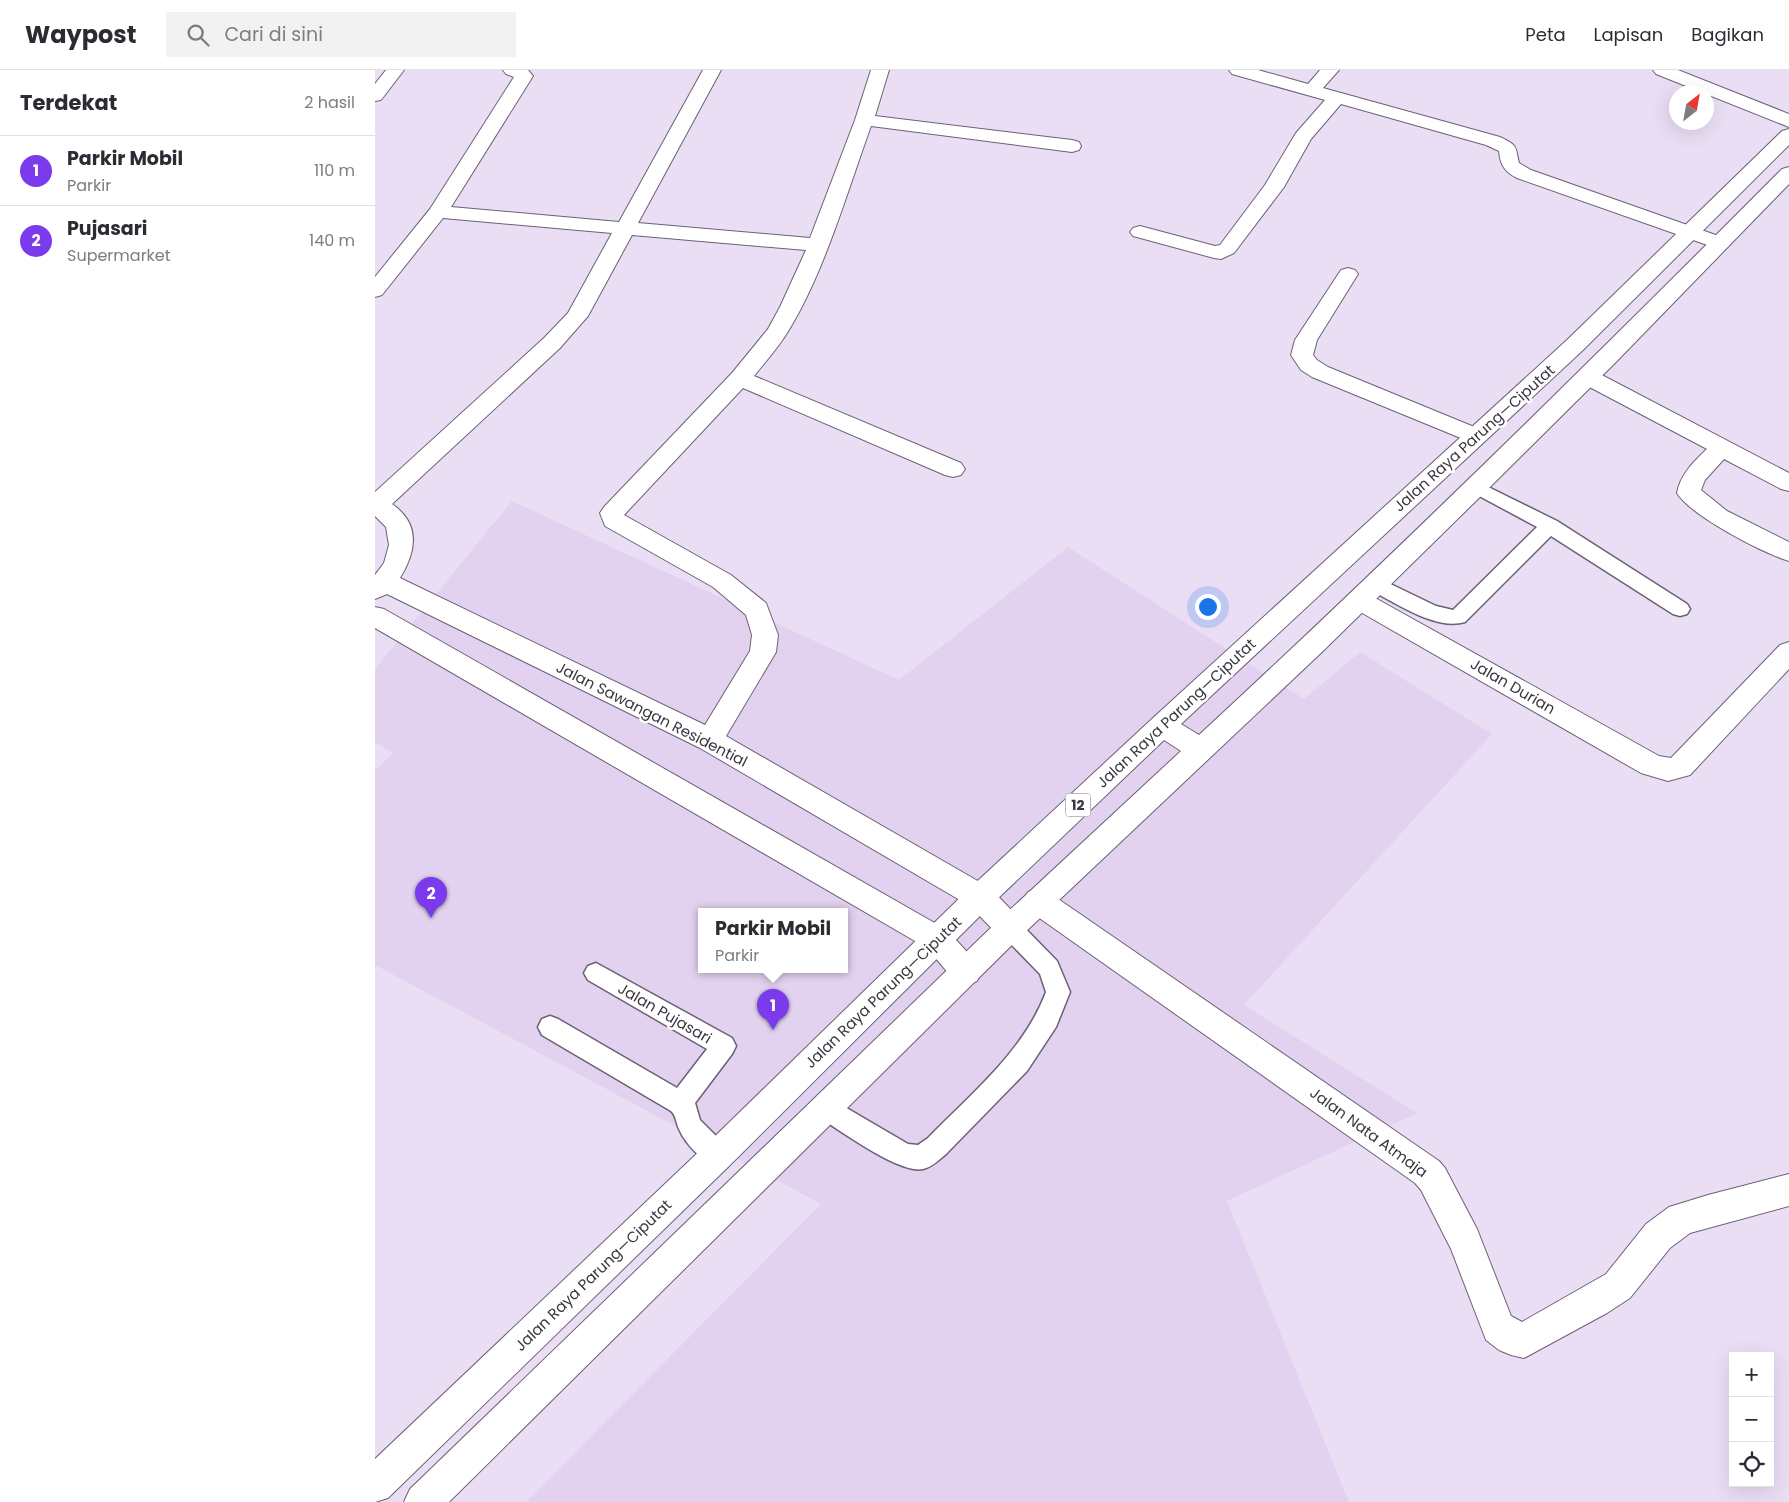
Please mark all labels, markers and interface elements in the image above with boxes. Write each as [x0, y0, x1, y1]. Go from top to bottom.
search box [166, 12, 516, 57]
text: Waypost [25, 18, 136, 51]
icon: search [184, 21, 212, 49]
text: Cari di sini [224, 21, 323, 48]
text: Peta [1525, 22, 1566, 47]
text: Lapisan [1594, 22, 1663, 47]
text: Bagikan [1691, 22, 1764, 47]
north arrow [1669, 85, 1714, 130]
text: Terdekat [20, 88, 117, 117]
text: 2 hasil [304, 91, 355, 114]
text: Parkir Mobil [67, 145, 183, 172]
text: 1 [33, 159, 39, 182]
text: 110 m [314, 159, 355, 182]
text: Parkir [67, 174, 111, 197]
text: Pujasari [67, 215, 147, 242]
text: 2 [31, 229, 41, 252]
text: 140 m [309, 229, 355, 252]
text: Supermarket [67, 244, 171, 267]
street label: Jalan Raya Parung—Ciputat [1389, 360, 1559, 516]
your location [1195, 594, 1221, 620]
street label: Jalan Raya Parung—Ciputat [1092, 634, 1260, 792]
street label: Jalan Durian [1467, 653, 1559, 719]
street label: Jalan Sawangan Residential [553, 656, 751, 772]
road number: 12 [1065, 794, 1091, 816]
pin: 2 [415, 877, 447, 918]
popup [698, 908, 848, 973]
street label: Jalan Raya Parung—Ciputat [800, 911, 966, 1073]
text: Parkir Mobil [715, 915, 831, 942]
text: Parkir [715, 944, 759, 967]
street label: Jalan Pujasari [614, 978, 716, 1048]
pin: 1 [757, 989, 789, 1030]
street label: Jalan Nata Atmaja [1306, 1082, 1432, 1182]
street label: Jalan Raya Parung—Ciputat [510, 1194, 676, 1356]
map controls [1729, 1352, 1774, 1487]
button: + [1729, 1352, 1774, 1397]
button: − [1729, 1397, 1774, 1442]
button: locate [1729, 1442, 1774, 1487]

